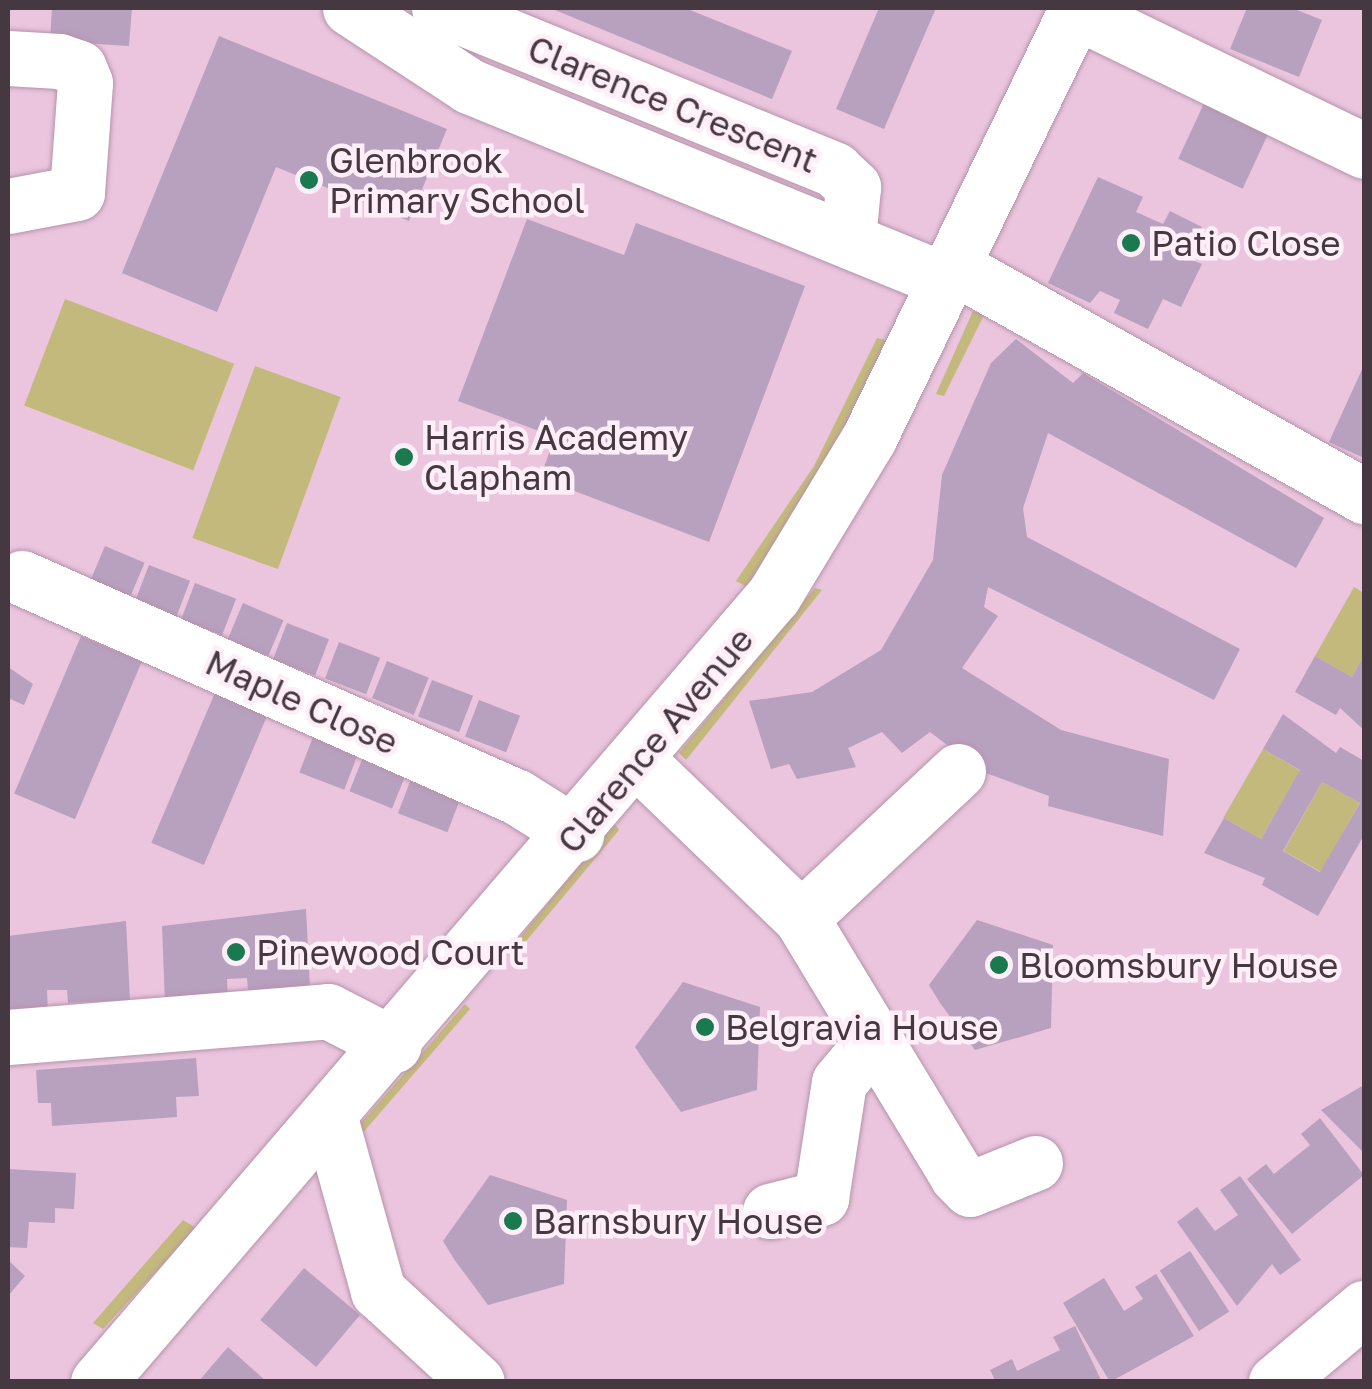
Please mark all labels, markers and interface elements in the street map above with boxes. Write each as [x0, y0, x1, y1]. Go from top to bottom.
street label: Clarence Crescent [522, 27, 824, 181]
place label: Glenbrook Primary School [329, 139, 585, 221]
marker: Glenbrook Primary School [298, 169, 320, 191]
place label: Patio Close [1151, 222, 1341, 264]
marker: Patio Close [1120, 232, 1142, 254]
place label: Harris Academy Clapham [424, 416, 688, 498]
marker: Harris Academy Clapham [393, 446, 415, 468]
street label: Clarence Avenue [548, 619, 762, 861]
street label: Maple Close [199, 641, 405, 763]
place label: Pinewood Court [256, 931, 524, 973]
marker: Pinewood Court [225, 941, 247, 963]
place label: Bloomsbury House [1019, 944, 1338, 986]
marker: Bloomsbury House [988, 954, 1010, 976]
place label: Belgravia House [725, 1006, 999, 1048]
marker: Belgravia House [694, 1016, 716, 1038]
place label: Barnsbury House [533, 1200, 823, 1242]
marker: Barnsbury House [502, 1210, 524, 1232]

